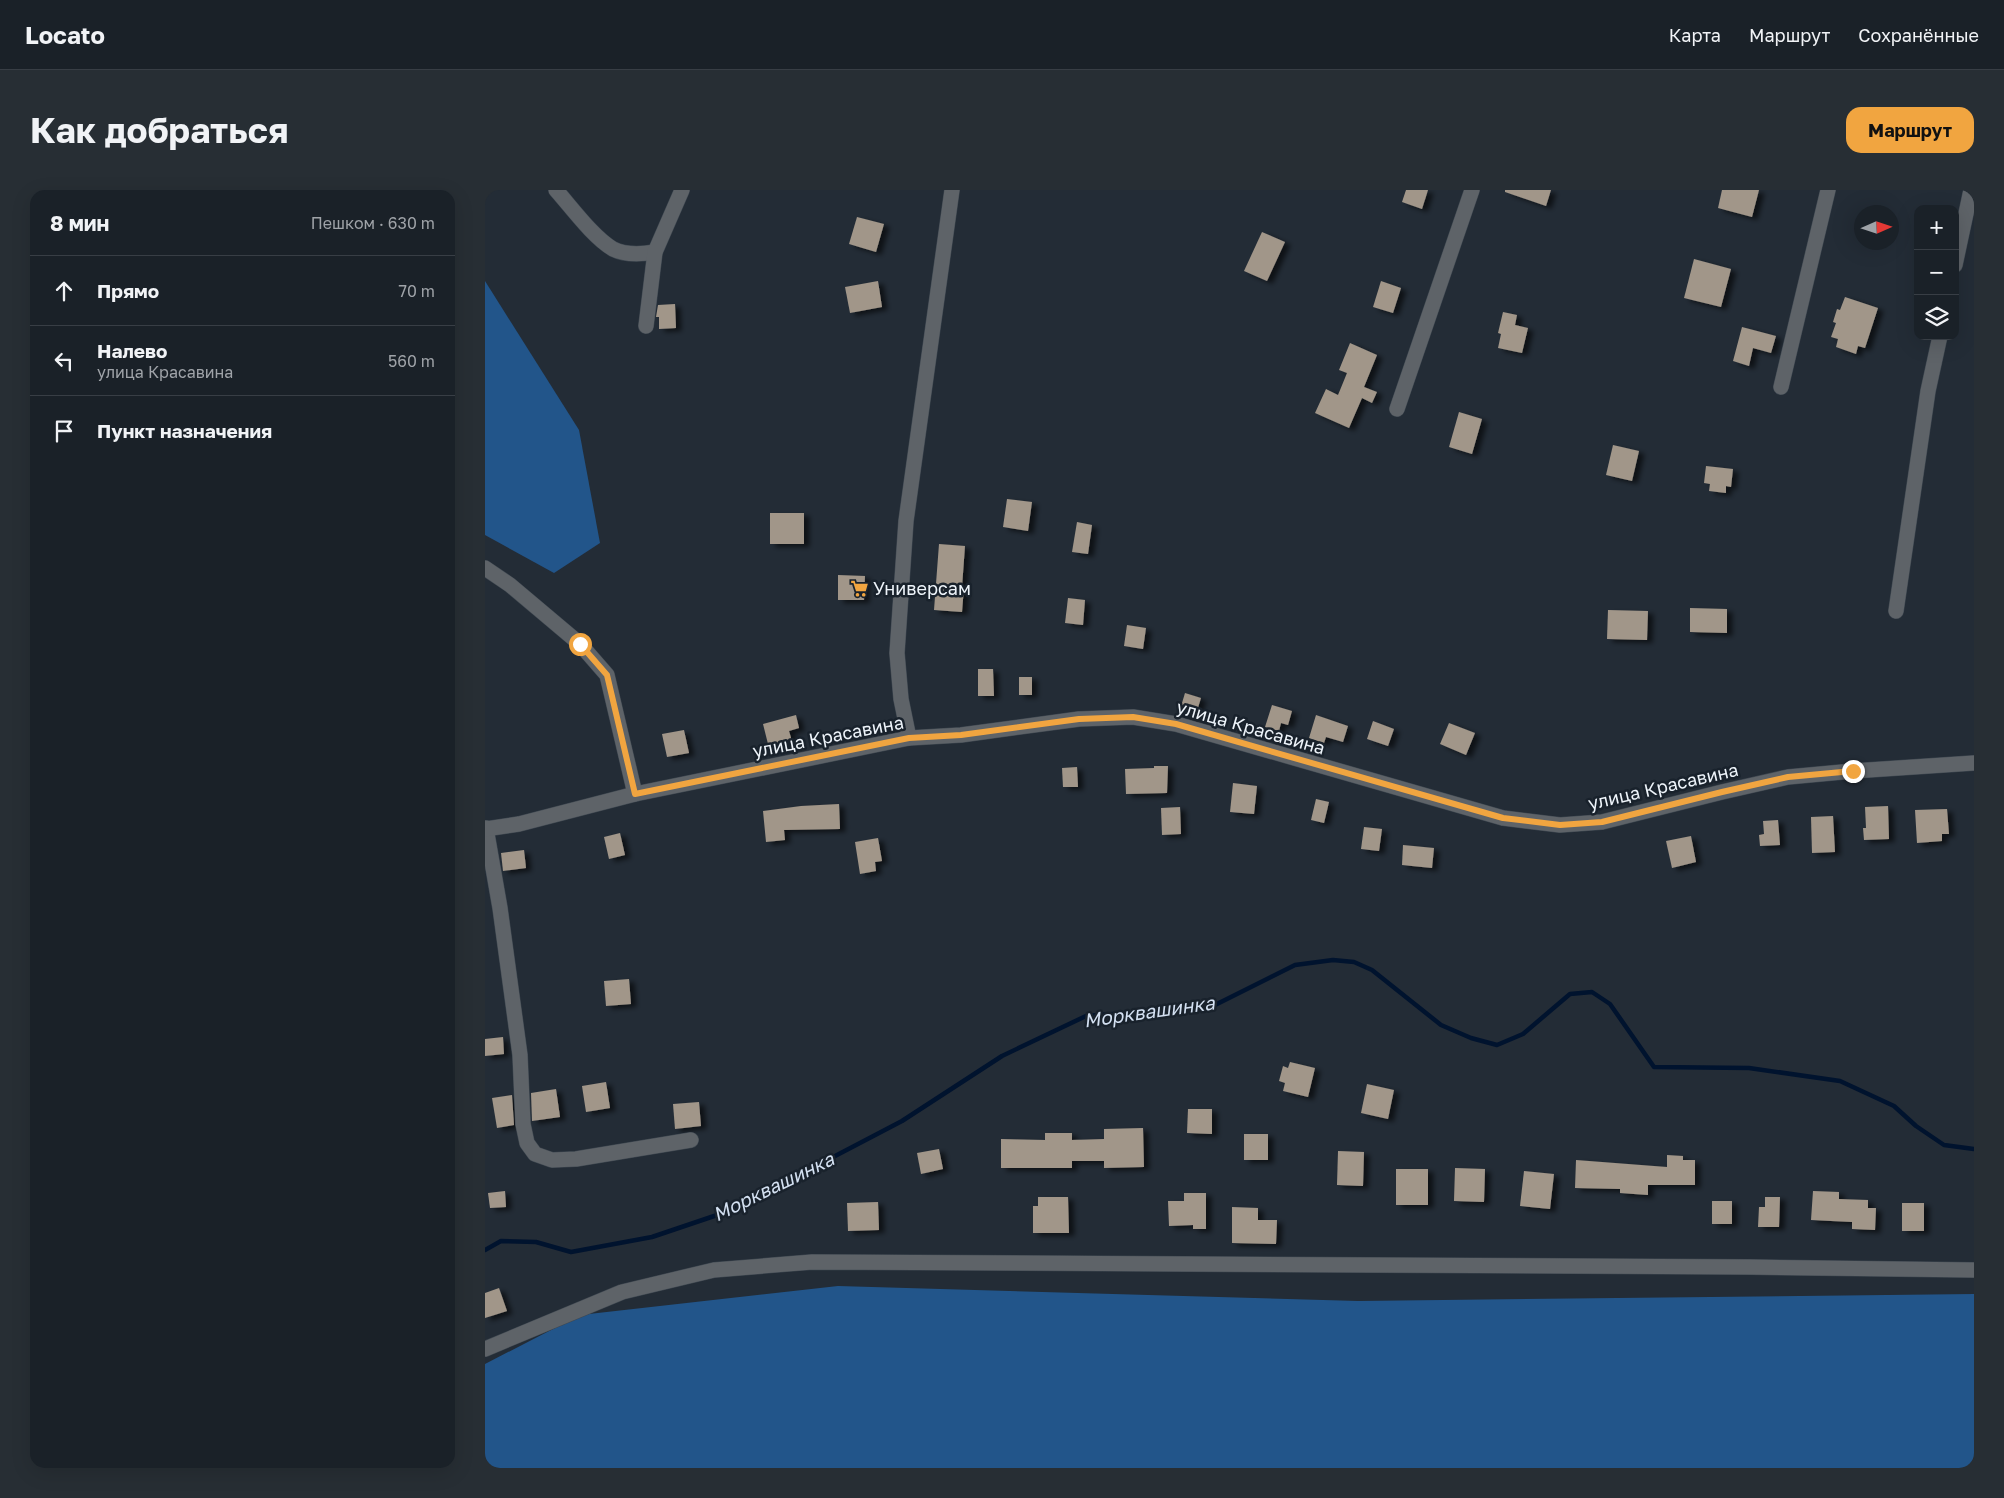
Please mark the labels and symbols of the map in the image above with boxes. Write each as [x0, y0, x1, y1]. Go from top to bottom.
north arrow [1854, 205, 1899, 250]
place label: Универсам [873, 577, 971, 599]
supermarket icon: Универсам [849, 578, 869, 598]
route start [569, 633, 592, 656]
street label: улица Красавина [1174, 695, 1328, 759]
street label: улица Красавина [751, 711, 905, 761]
street label: улица Красавина [1586, 758, 1740, 814]
route end [1842, 760, 1865, 783]
water label: Морквашинка [1082, 990, 1217, 1032]
water label: Морквашинка [709, 1146, 838, 1225]

